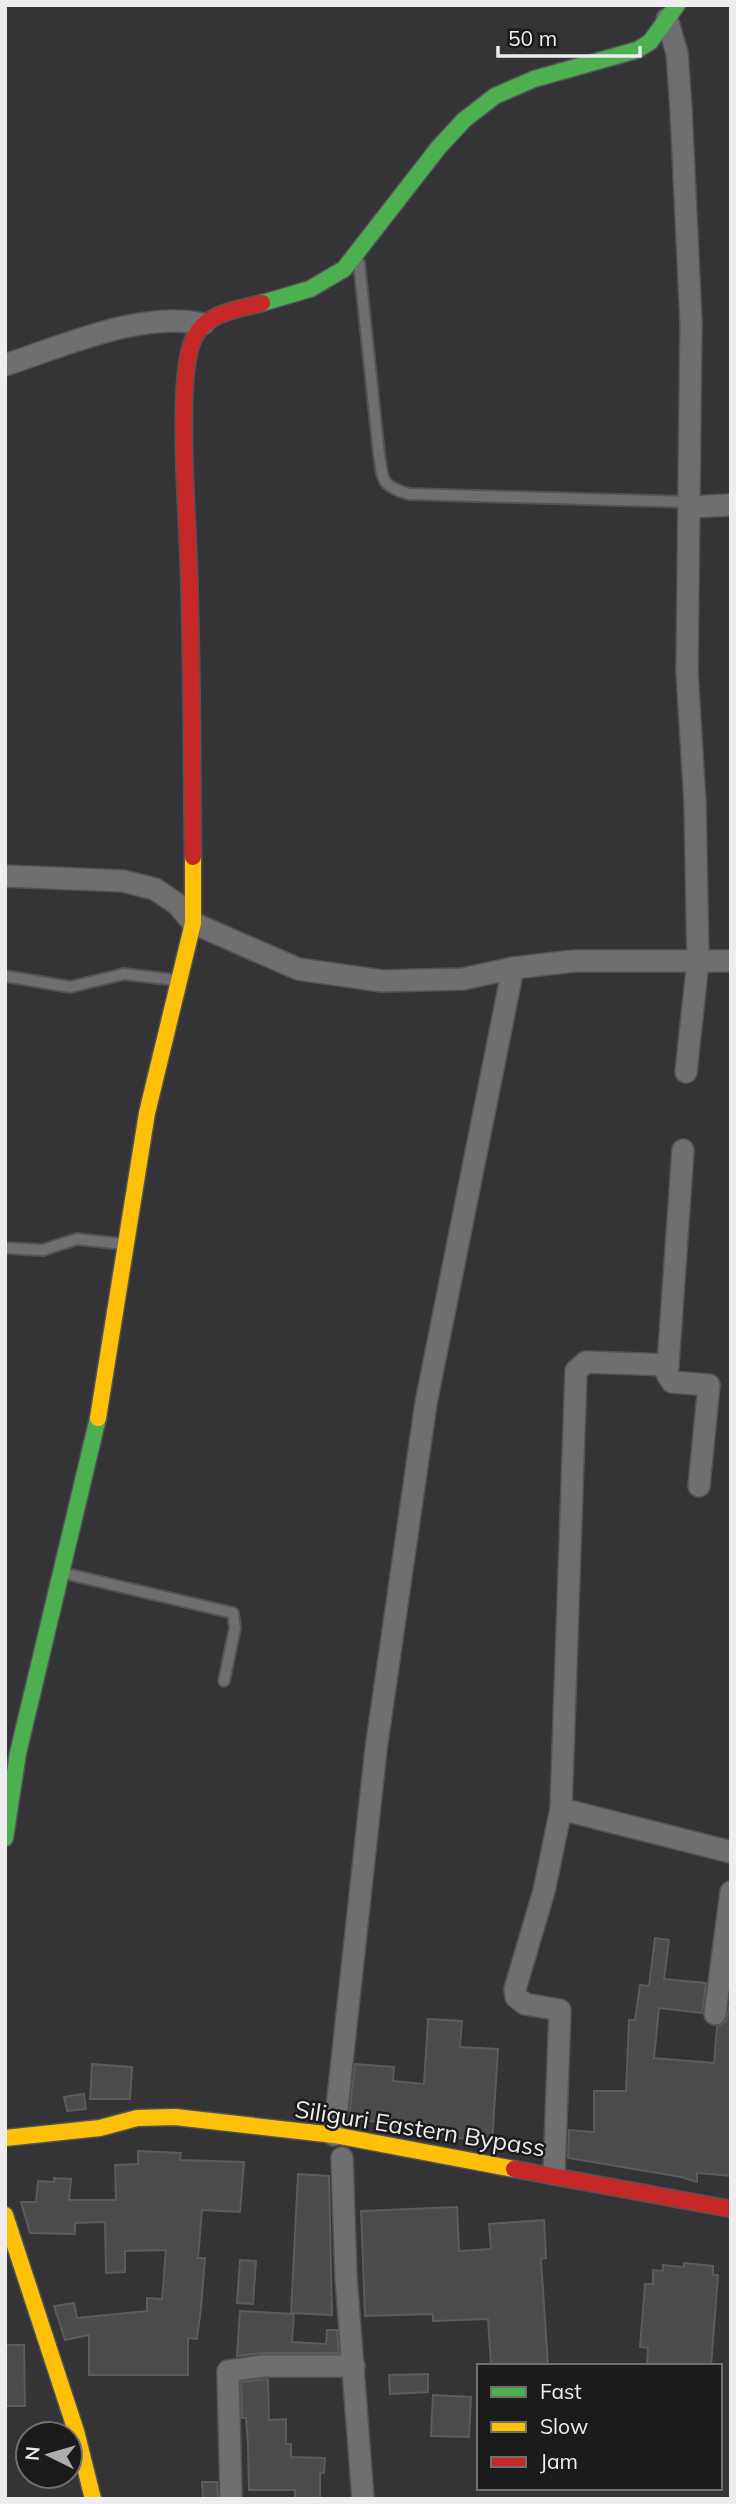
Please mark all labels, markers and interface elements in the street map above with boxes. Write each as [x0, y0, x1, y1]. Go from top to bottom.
scale bar [498, 14, 640, 58]
text: 50 m [508, 25, 557, 51]
street label: Siliguri Eastern Bypass [293, 2093, 548, 2163]
legend [477, 2364, 722, 2490]
text: Fast [540, 2378, 582, 2404]
text: Slow [540, 2413, 588, 2439]
north arrow [14, 2420, 84, 2490]
text: N [19, 2445, 45, 2462]
text: Jam [540, 2448, 578, 2474]

